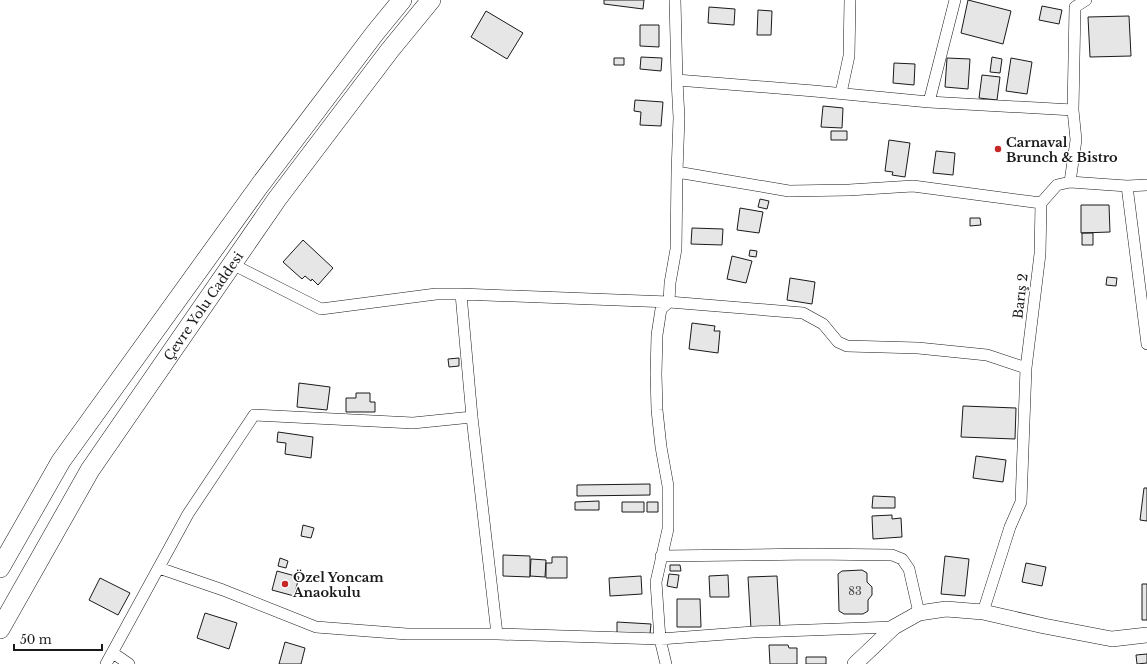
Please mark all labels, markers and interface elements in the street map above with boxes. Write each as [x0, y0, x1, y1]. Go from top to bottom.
place label: Carnaval Brunch & Bistro [1006, 134, 1118, 166]
marker: Carnaval Brunch & Bistro [993, 144, 1003, 154]
street label: Çevre Yolu Caddesi [160, 248, 247, 364]
street label: Barış 2 [1009, 272, 1032, 320]
place label: Özel Yoncam Anaokulu [292, 569, 384, 601]
marker: Özel Yoncam Anaokulu [280, 579, 290, 589]
house number: 83 [848, 584, 862, 598]
scale bar [14, 626, 102, 652]
text: 50 m [20, 632, 52, 647]

